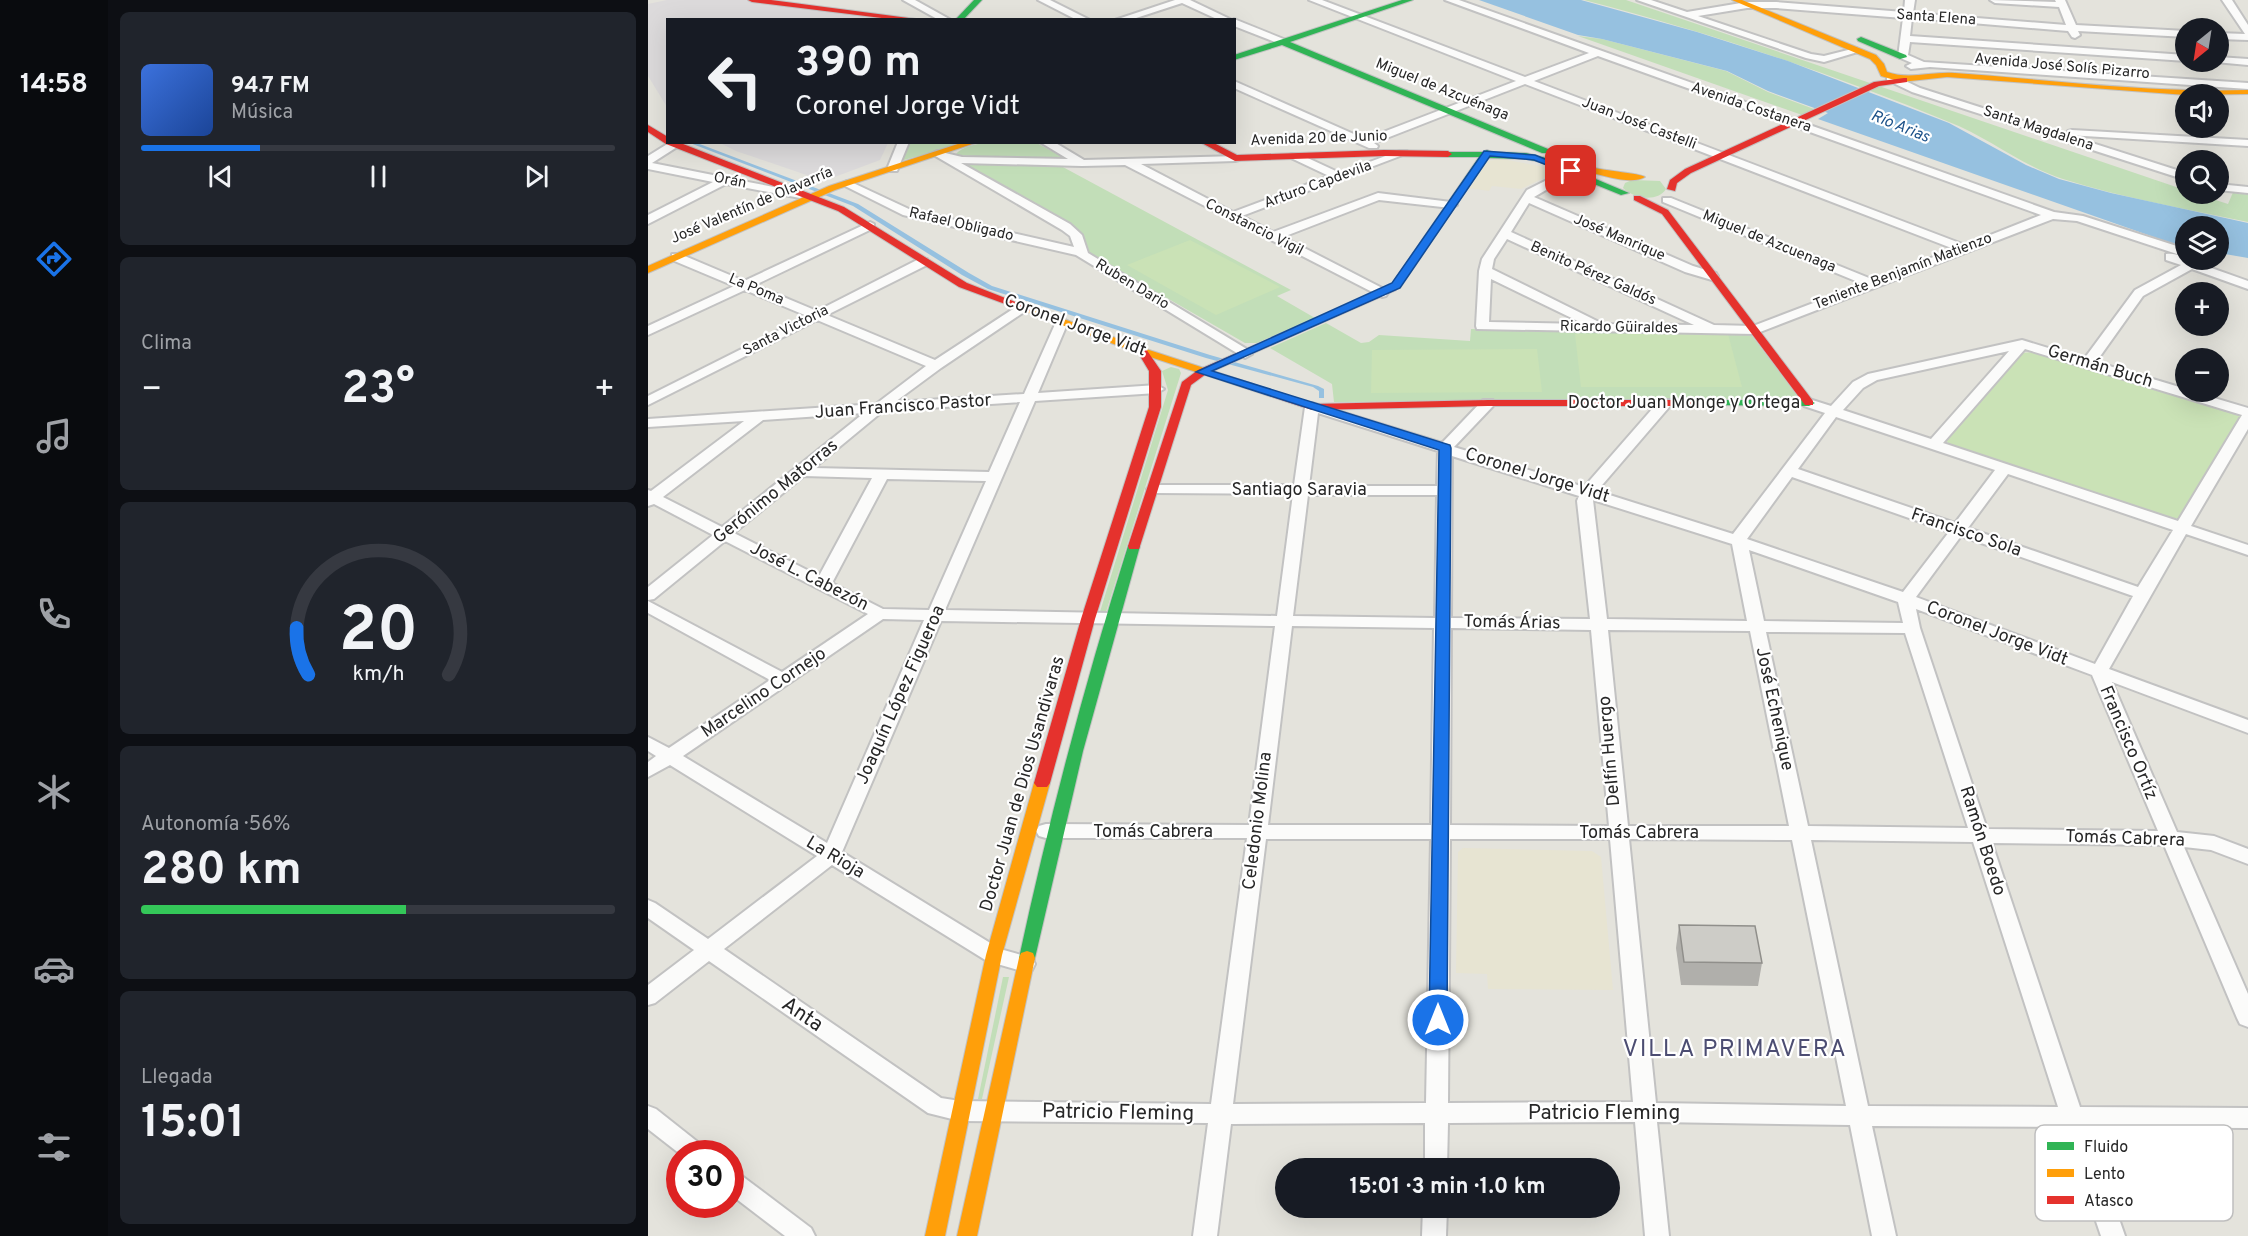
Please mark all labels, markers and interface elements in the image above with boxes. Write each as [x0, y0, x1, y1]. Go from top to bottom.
street label: Santa Elena [1896, 6, 1976, 30]
north arrow [2175, 18, 2229, 72]
map controls [2175, 18, 2229, 402]
text: 390 m [795, 38, 921, 91]
icon: left [696, 42, 774, 120]
street label: Avenida José Solís Pizarro [1973, 50, 2151, 84]
street label: Miguel de Azcuénaga [1373, 55, 1511, 125]
text: 14:58 [20, 68, 88, 102]
text: 94.7 FM [231, 73, 310, 100]
street label: Avenida Costanera [1688, 78, 1814, 138]
button: sound [2175, 84, 2229, 138]
text: Coronel Jorge Vidt [795, 90, 1020, 124]
street label: Juan José Castelli [1579, 93, 1699, 155]
text: Música [231, 100, 293, 126]
street label: Santa Magdalena [1980, 102, 2096, 156]
water label: Río Arias [1868, 106, 1933, 148]
street label: Avenida 20 de Junio [1250, 127, 1388, 151]
pin [1545, 145, 1596, 196]
button: search [2175, 150, 2229, 204]
icon: arrive [1554, 154, 1587, 187]
street label: Arturo Capdevila [1261, 157, 1375, 213]
icon: previous [204, 160, 237, 193]
icon: pause [362, 160, 395, 193]
icon: next [520, 160, 553, 193]
street label: José Valentín de Olavarría [668, 163, 836, 249]
street label: Orán [712, 169, 748, 193]
street label: Constancio Vigil [1202, 195, 1306, 261]
street label: Rafael Obligado [907, 204, 1015, 246]
street label: Miguel de Azcuenaga [1699, 207, 1839, 277]
street label: José Manrique [1570, 210, 1668, 266]
button: layers [2175, 216, 2229, 270]
street label: Teniente Benjamín Matienzo [1811, 229, 1995, 315]
icon: directions [33, 238, 75, 280]
street label: Benito Pérez Galdós [1527, 238, 1659, 310]
street label: Ruben Dario [1092, 255, 1172, 315]
street label: La Poma [725, 270, 787, 310]
button: + [2175, 282, 2229, 336]
street label: Coronel Jorge Vidt [1001, 290, 1149, 362]
street label: Santa Victoria [740, 301, 832, 361]
street label: Ricardo Güiraldes [1560, 317, 1678, 339]
text: Clima [141, 331, 192, 357]
street label: Germán Buch [2044, 340, 2156, 394]
button: − [2175, 348, 2229, 402]
text: 23° [341, 362, 415, 419]
text: − [141, 370, 162, 412]
text: + [594, 370, 615, 412]
street label: Juan Francisco Pastor [814, 389, 992, 425]
street label: Doctor Juan Monge y Ortega [1568, 392, 1800, 415]
icon: music [33, 415, 75, 457]
street label: Gerónimo Matorras [709, 434, 843, 550]
street label: Coronel Jorge Vidt [1462, 443, 1612, 509]
street label: Santiago Saravia [1231, 479, 1367, 502]
street label: Francisco Sola [1908, 503, 2024, 563]
street label: José L. Cabezón [746, 537, 872, 617]
icon: phone [33, 593, 75, 635]
text: 20 [338, 594, 418, 673]
street label: Coronel Jorge Vidt [1923, 596, 2071, 672]
street label: Joaquín López Figueroa [851, 602, 951, 788]
street label: Tomás Árias [1463, 609, 1561, 635]
street label: Marcelino Cornejo [697, 643, 831, 743]
street label: José Echenique [1750, 645, 1798, 773]
street label: Doctor Juan de Dios Usandivaras [975, 653, 1071, 915]
text: km/h [352, 661, 404, 688]
street label: Francisco Ortíz [2094, 682, 2162, 804]
street label: Delfín Huergo [1594, 695, 1626, 807]
street label: Celedonio Molina [1238, 751, 1278, 891]
icon: climate [33, 771, 75, 813]
street label: Ramón Boedo [1953, 783, 2011, 899]
text: Autonomía · 56% [141, 812, 290, 838]
street label: Tomás Cabrera [1093, 821, 1213, 844]
street label: Tomás Cabrera [1579, 822, 1699, 845]
street label: Tomás Cabrera [2065, 825, 2185, 853]
street label: La Rioja [801, 832, 869, 884]
text: 280 km [141, 843, 302, 900]
icon: car [33, 948, 75, 990]
position arrow [1406, 988, 1470, 1052]
street label: Anta [776, 991, 828, 1039]
district label: VILLA PRIMAVERA [1623, 1035, 1847, 1065]
text: Llegada [141, 1065, 213, 1091]
text: 15:01 [141, 1096, 245, 1153]
street label: Patricio Fleming [1042, 1098, 1194, 1128]
street label: Patricio Fleming [1528, 1100, 1680, 1127]
legend [2035, 1125, 2233, 1221]
icon: filters [33, 1126, 75, 1168]
text: Fluido [2084, 1138, 2128, 1158]
speed limit sign: 30 [666, 1140, 744, 1218]
text: Lento [2084, 1165, 2125, 1185]
text: 15:01 · 3 min · 1.0 km [1350, 1174, 1545, 1201]
text: Atasco [2084, 1192, 2133, 1212]

